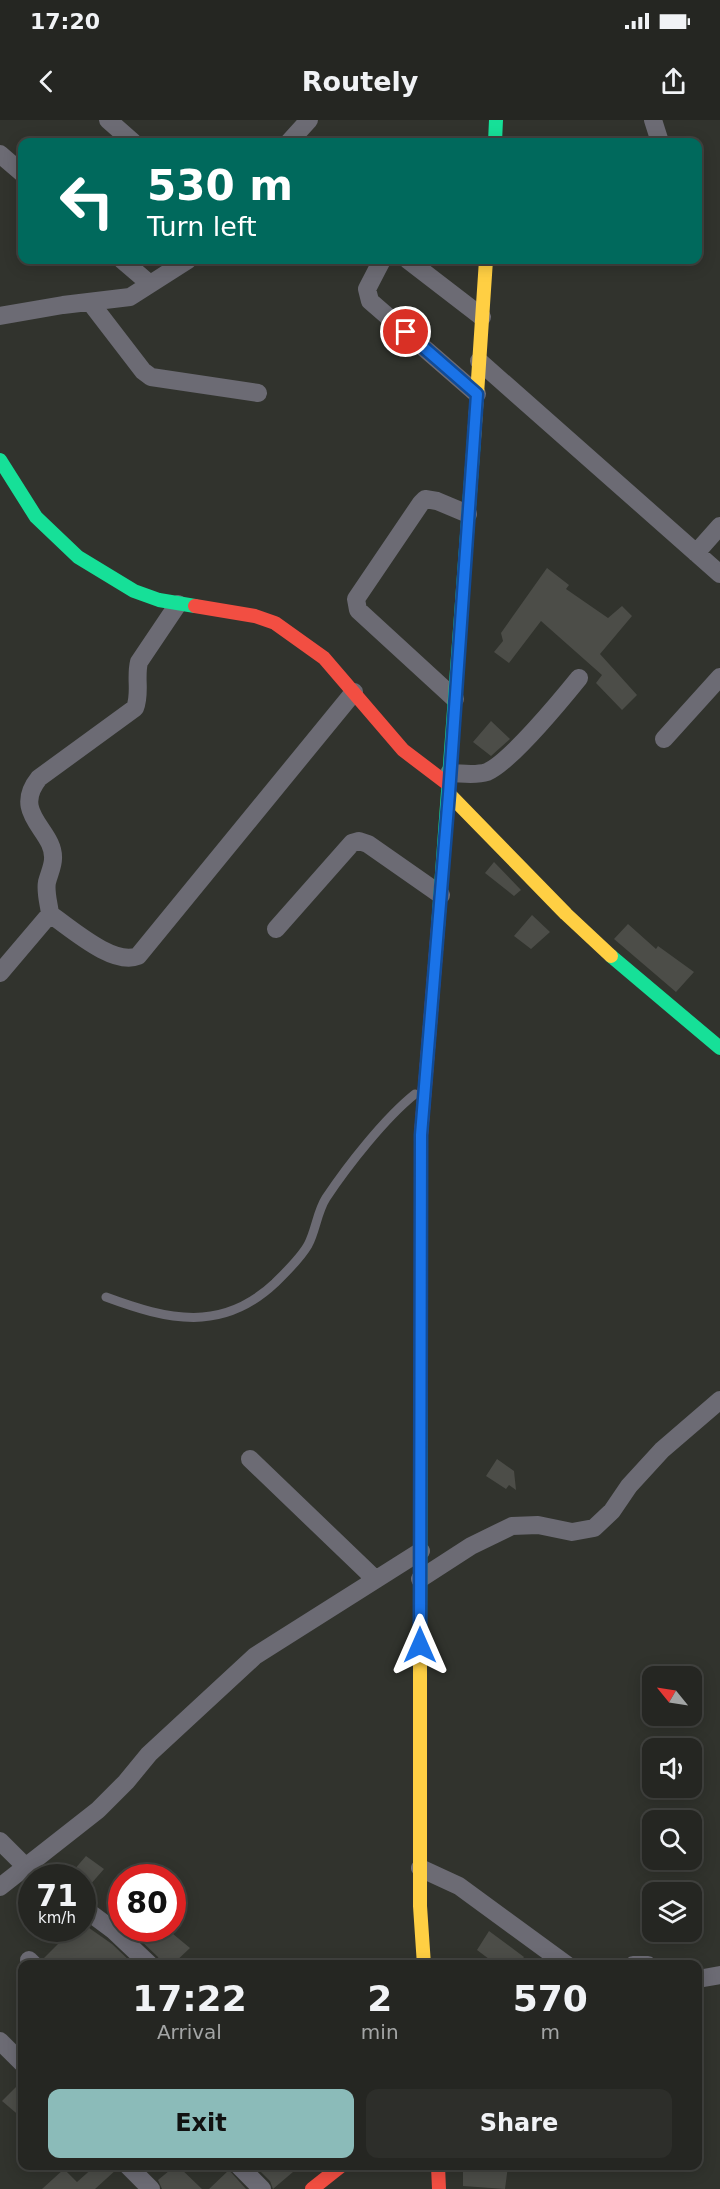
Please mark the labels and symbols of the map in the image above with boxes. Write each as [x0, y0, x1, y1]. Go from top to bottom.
pin [380, 306, 431, 357]
position arrow [388, 1613, 452, 1677]
north arrow [642, 1666, 702, 1726]
speed limit sign: 80 [108, 1864, 186, 1942]

